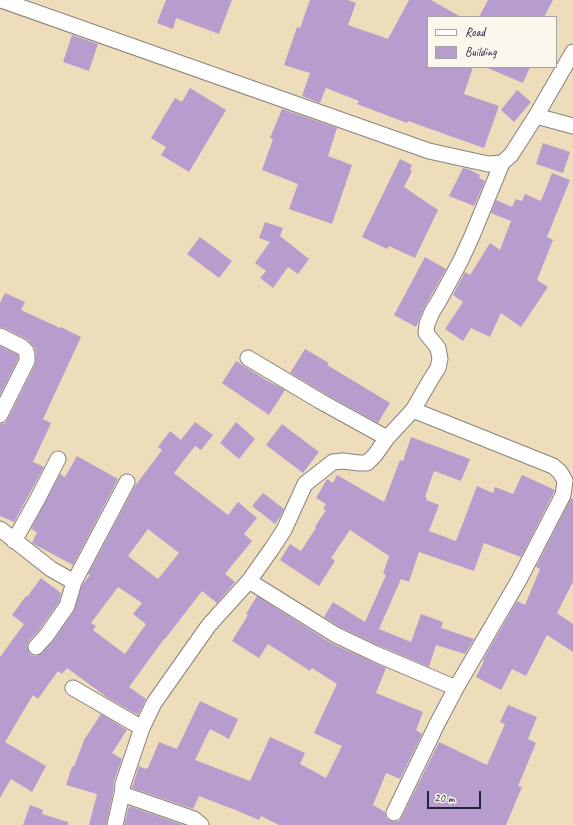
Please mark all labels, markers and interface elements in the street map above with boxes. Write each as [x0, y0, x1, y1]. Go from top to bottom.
legend [427, 16, 557, 68]
text: Road [465, 24, 485, 40]
text: Building [465, 44, 497, 60]
scale bar [429, 783, 483, 809]
text: 20 m [434, 790, 454, 806]

